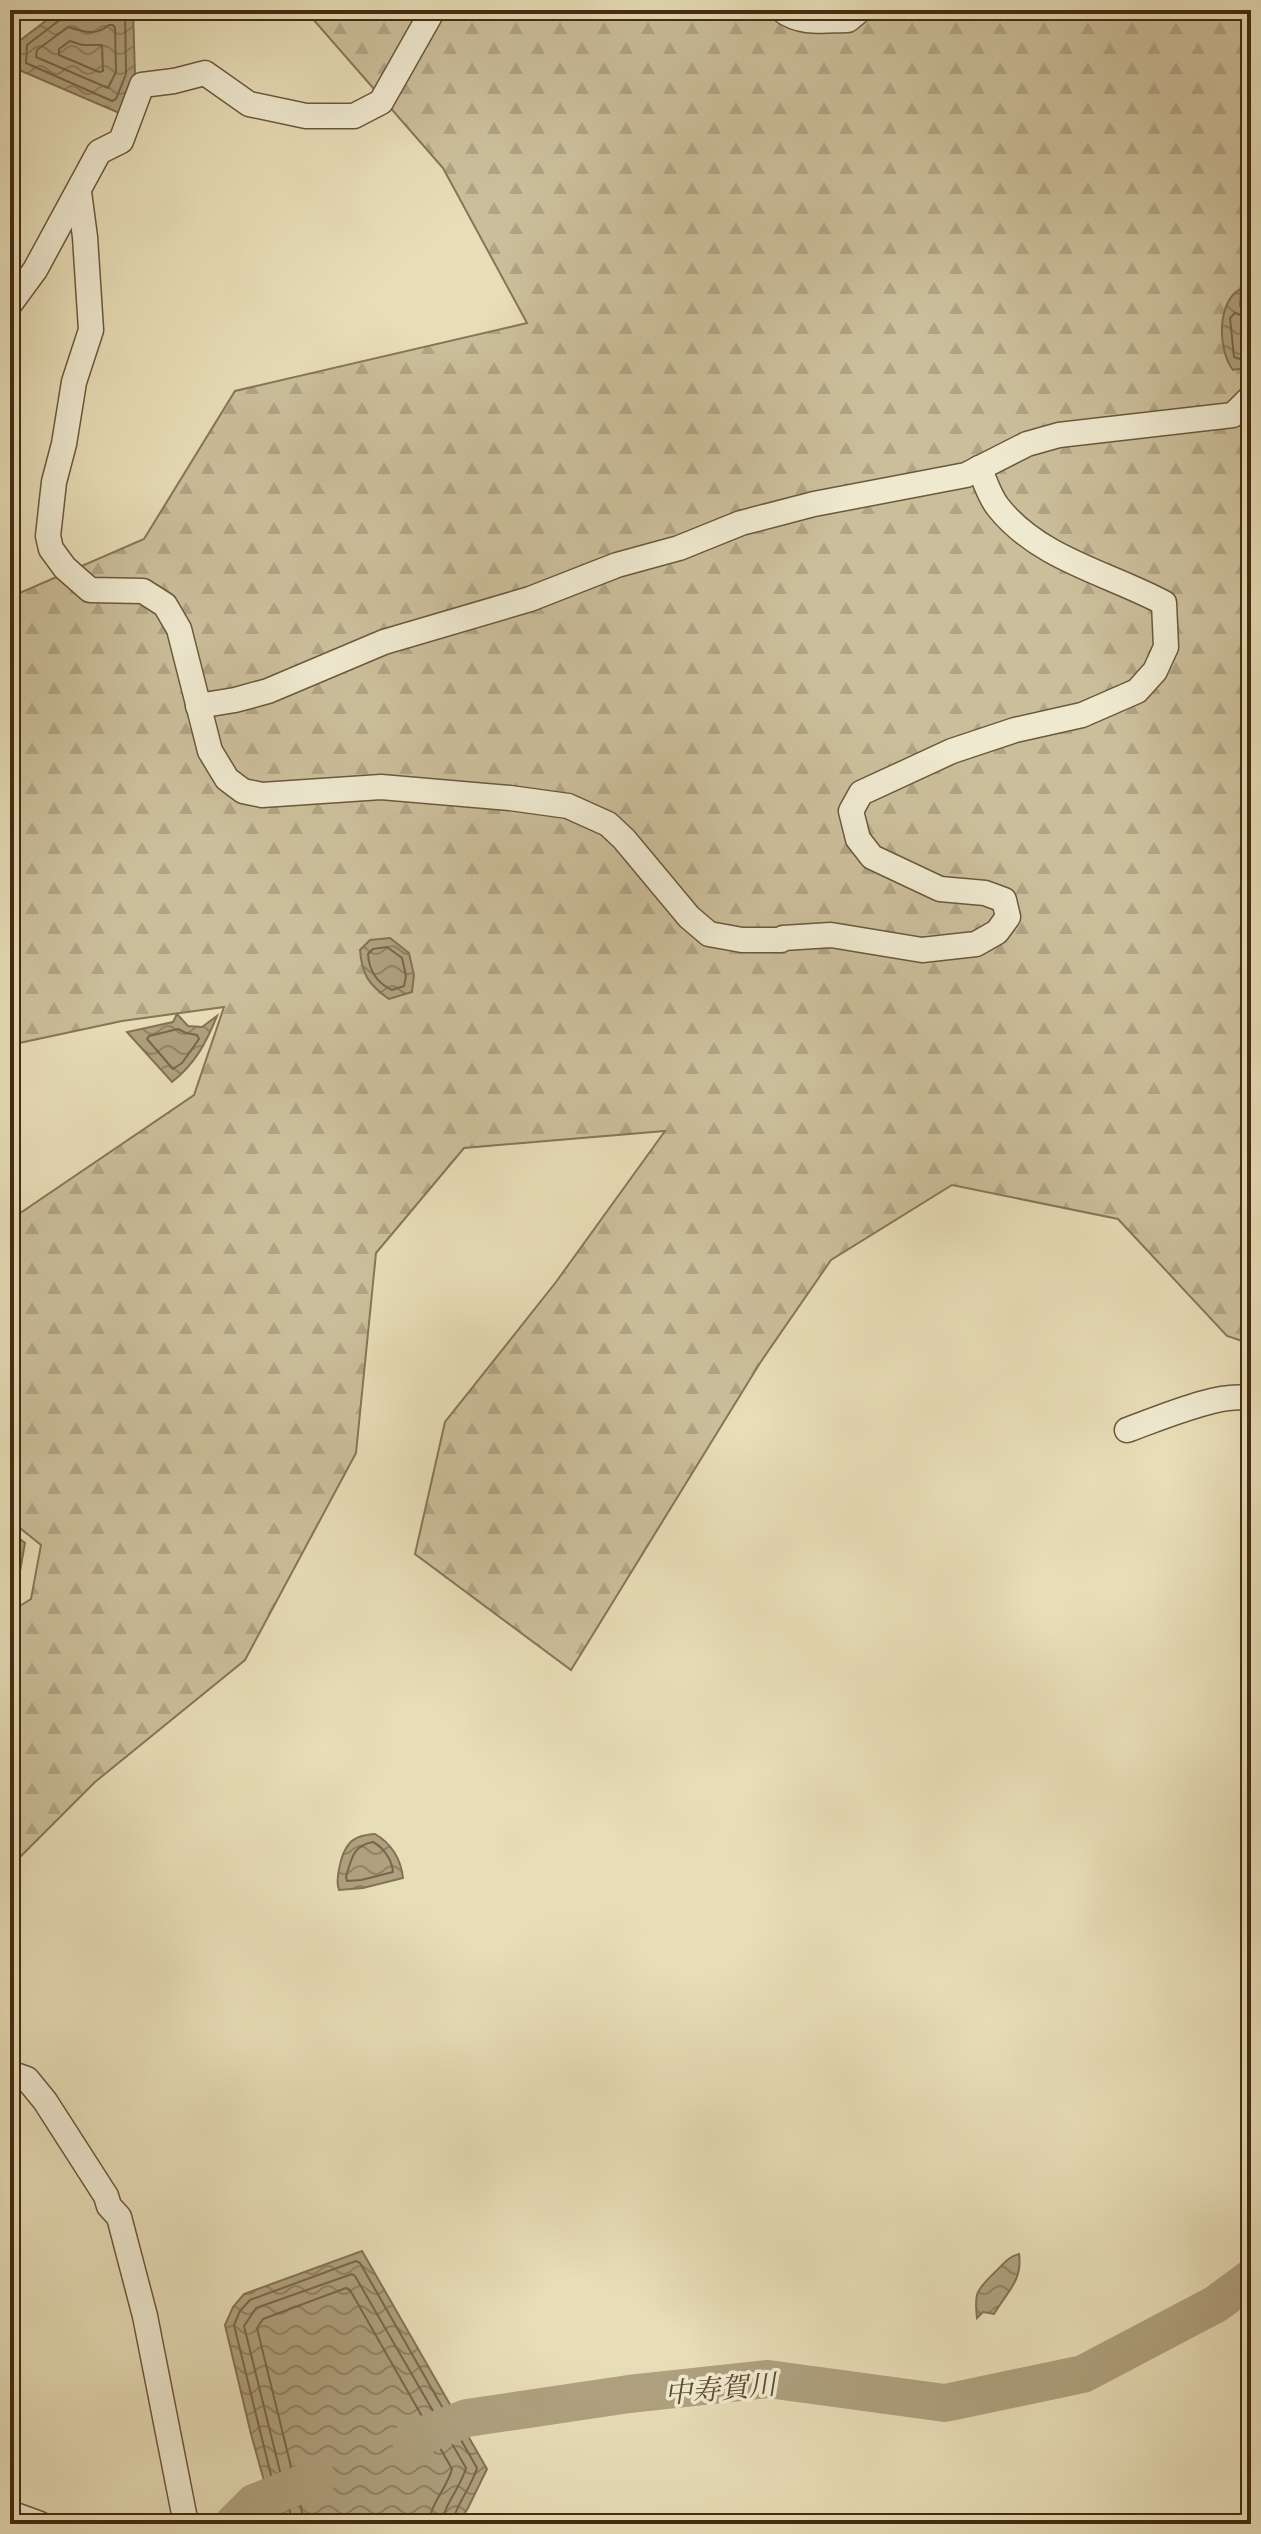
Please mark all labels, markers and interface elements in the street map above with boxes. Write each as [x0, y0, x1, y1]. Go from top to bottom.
water label: 中寿賀川 [662, 2362, 781, 2413]

